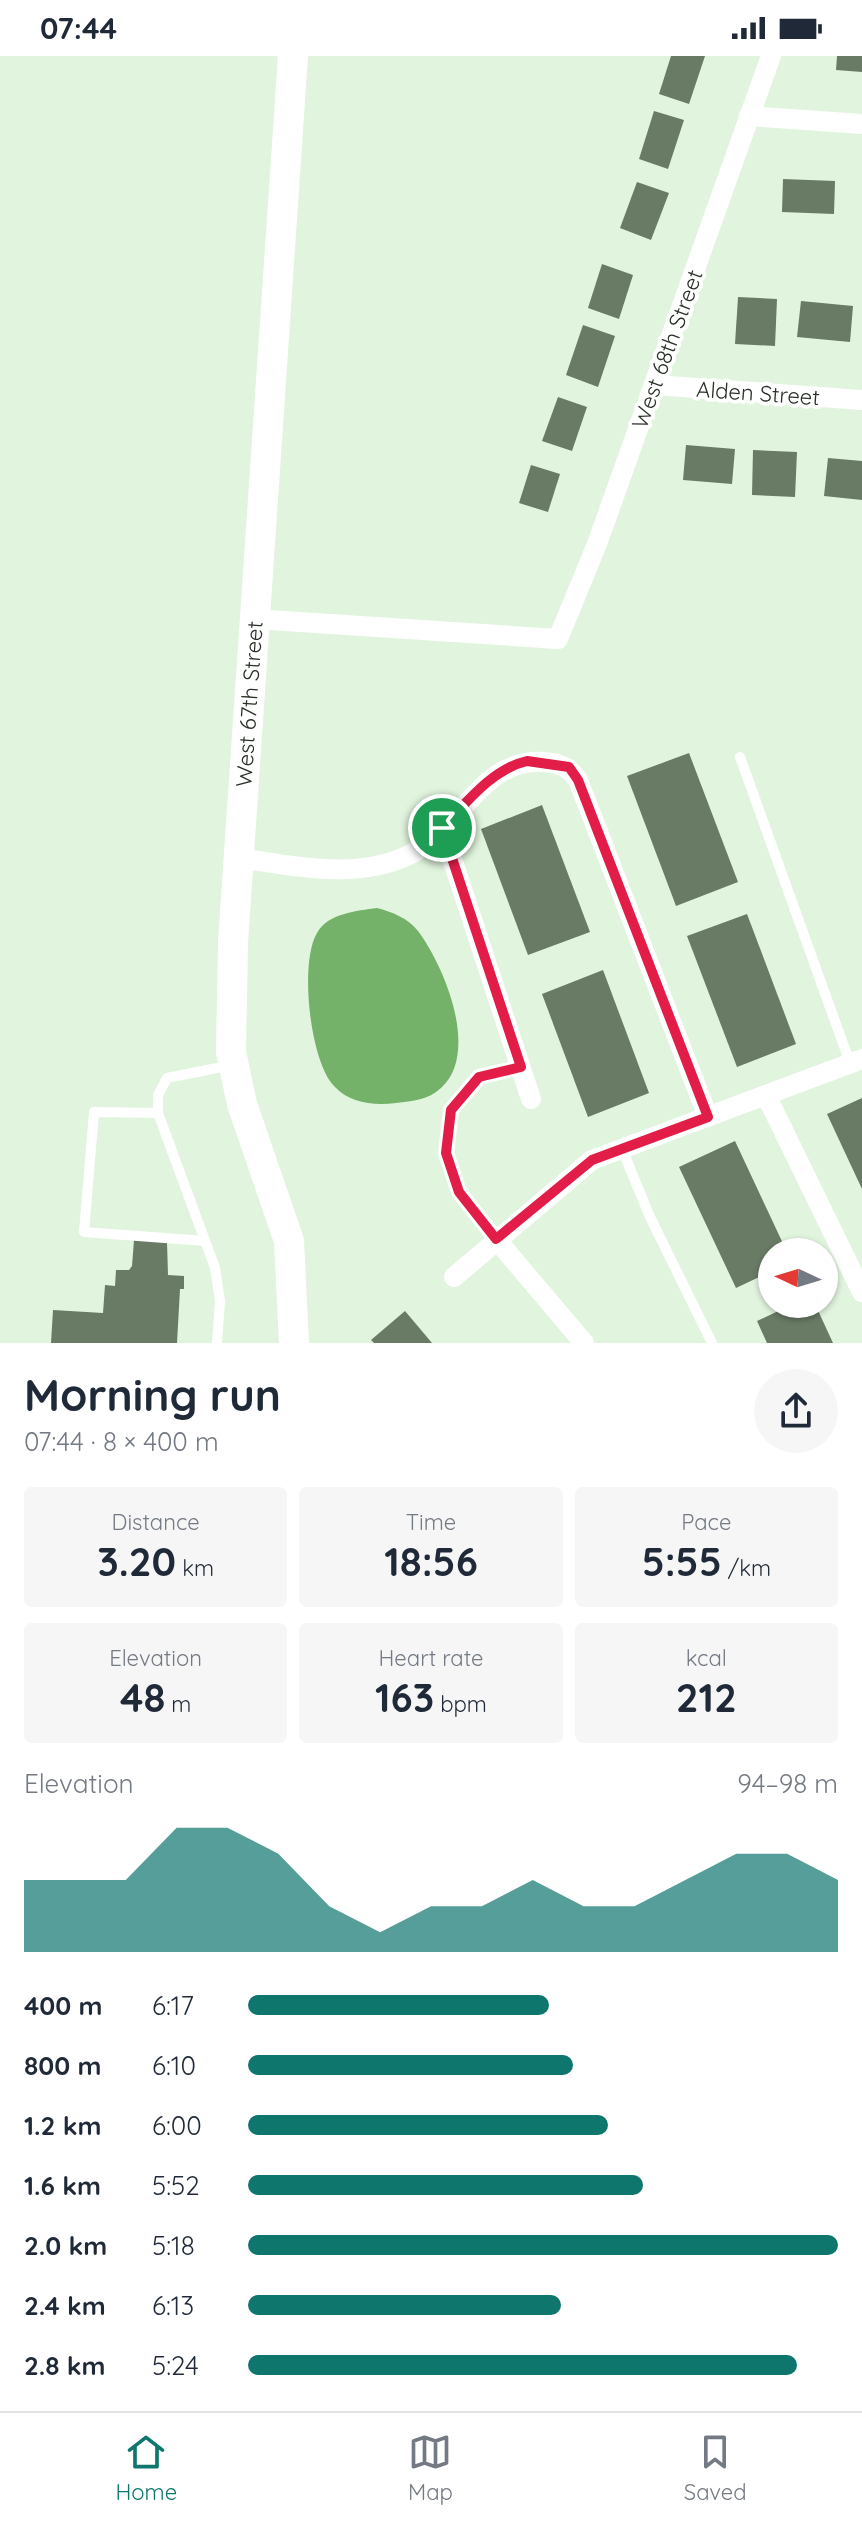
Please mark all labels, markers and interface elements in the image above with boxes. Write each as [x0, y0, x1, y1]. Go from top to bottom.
text: 07:44 [40, 9, 117, 47]
street label: West 68th Street [625, 266, 709, 432]
street label: Alden Street [695, 375, 821, 411]
street label: West 67th Street [229, 620, 269, 788]
pin [408, 794, 476, 862]
icon: arrive [420, 806, 464, 850]
north arrow [758, 1238, 838, 1318]
map controls [758, 1238, 838, 1318]
text: Morning run [24, 1367, 281, 1422]
button: share [754, 1369, 838, 1453]
text: 07:44 · 8 × 400 m [24, 1425, 219, 1458]
text: Distance [112, 1508, 200, 1536]
text: Time [406, 1508, 456, 1536]
text: Pace [681, 1508, 731, 1536]
text: 3.20 [97, 1536, 176, 1586]
text: 18:56 [384, 1536, 478, 1586]
text: 5:55 [642, 1536, 722, 1586]
text: km [176, 1554, 214, 1582]
text: /km [722, 1554, 771, 1582]
text: Elevation [109, 1644, 202, 1672]
text: Heart rate [379, 1644, 483, 1672]
text: kcal [686, 1644, 727, 1672]
text: 48 [120, 1672, 165, 1722]
text: 163 [375, 1672, 434, 1722]
text: 212 [676, 1672, 737, 1722]
text: m [165, 1690, 191, 1718]
text: bpm [434, 1690, 487, 1718]
text: Elevation [24, 1767, 134, 1800]
text: 94–98 m [737, 1767, 838, 1800]
text: 400 m [24, 1989, 102, 2022]
text: 6:17 [152, 1989, 194, 2022]
text: 800 m [24, 2049, 101, 2082]
text: 6:10 [152, 2049, 196, 2082]
text: 1.2 km [24, 2109, 101, 2142]
text: 6:00 [152, 2109, 202, 2142]
text: 1.6 km [24, 2169, 101, 2202]
text: 5:52 [152, 2169, 200, 2202]
text: 2.0 km [24, 2229, 107, 2262]
text: 5:18 [152, 2229, 195, 2262]
text: 2.4 km [24, 2289, 106, 2322]
text: 6:13 [152, 2289, 194, 2322]
text: 2.8 km [24, 2349, 106, 2382]
text: 5:24 [152, 2349, 199, 2382]
tab: Home [115, 2430, 177, 2506]
tab: Map [408, 2430, 453, 2506]
tab: Saved [684, 2430, 747, 2506]

